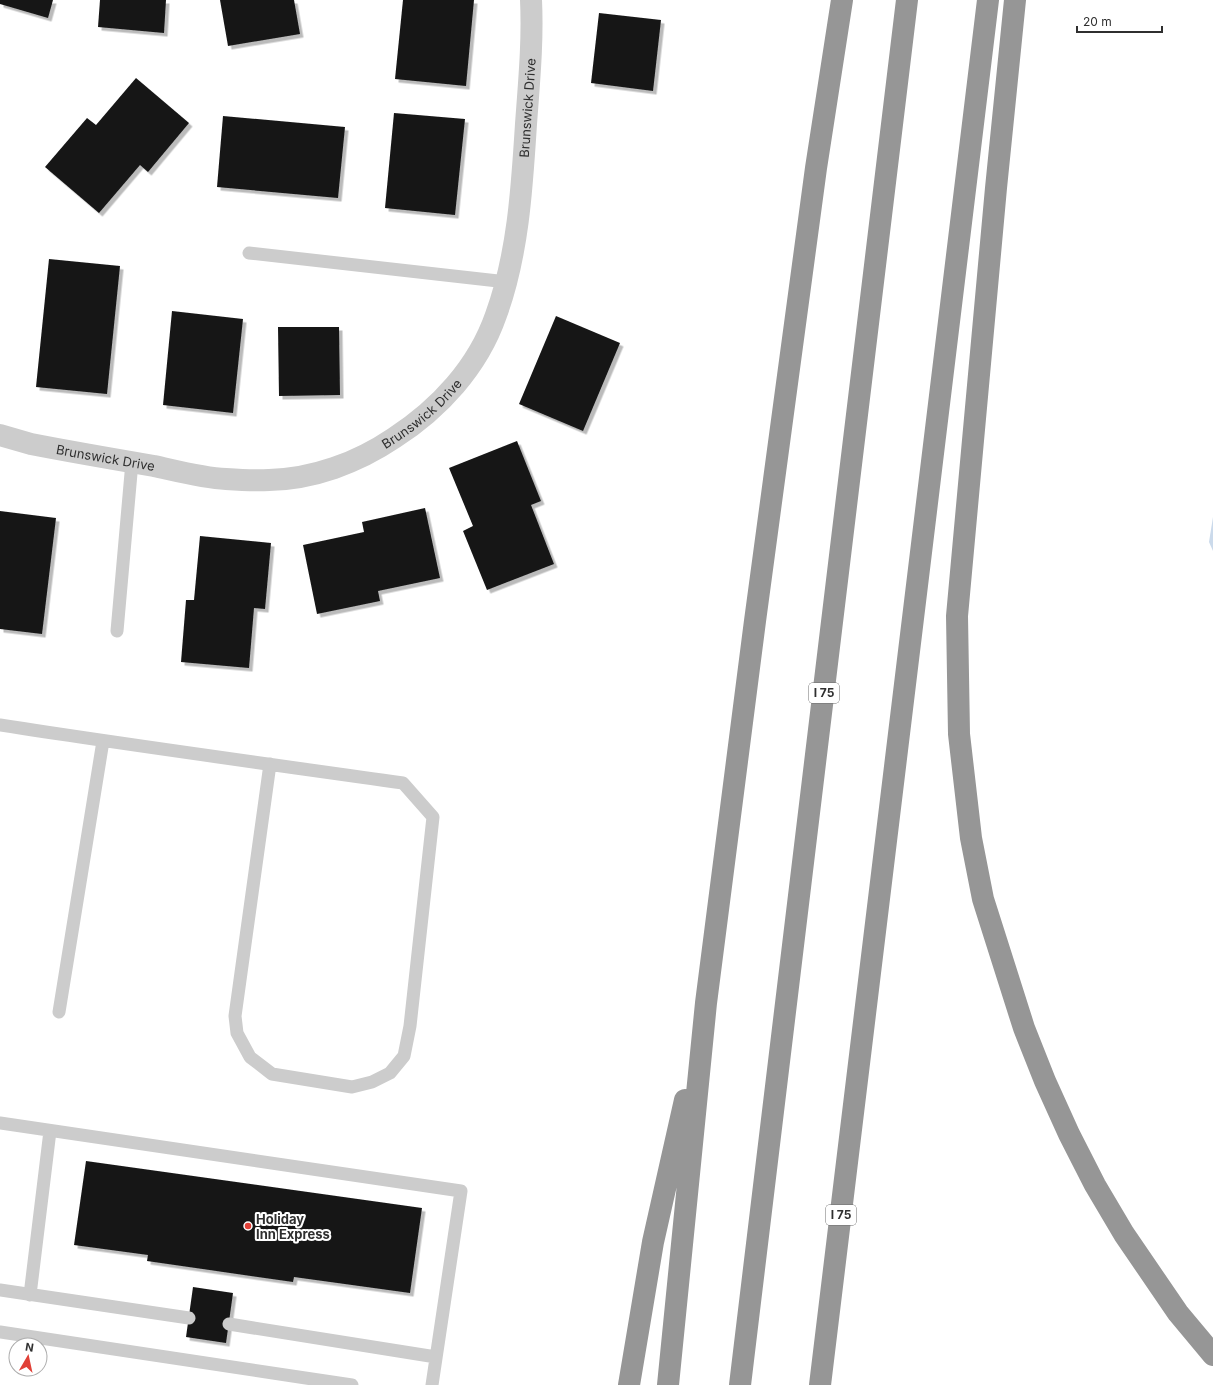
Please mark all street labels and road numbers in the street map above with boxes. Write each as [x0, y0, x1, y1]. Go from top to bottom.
street label: Brunswick Drive [516, 58, 539, 158]
street label: Brunswick Drive [379, 376, 465, 452]
street label: Brunswick Drive [55, 441, 156, 474]
road number: I 75 [809, 683, 839, 703]
road number: I 75 [826, 1205, 856, 1225]

